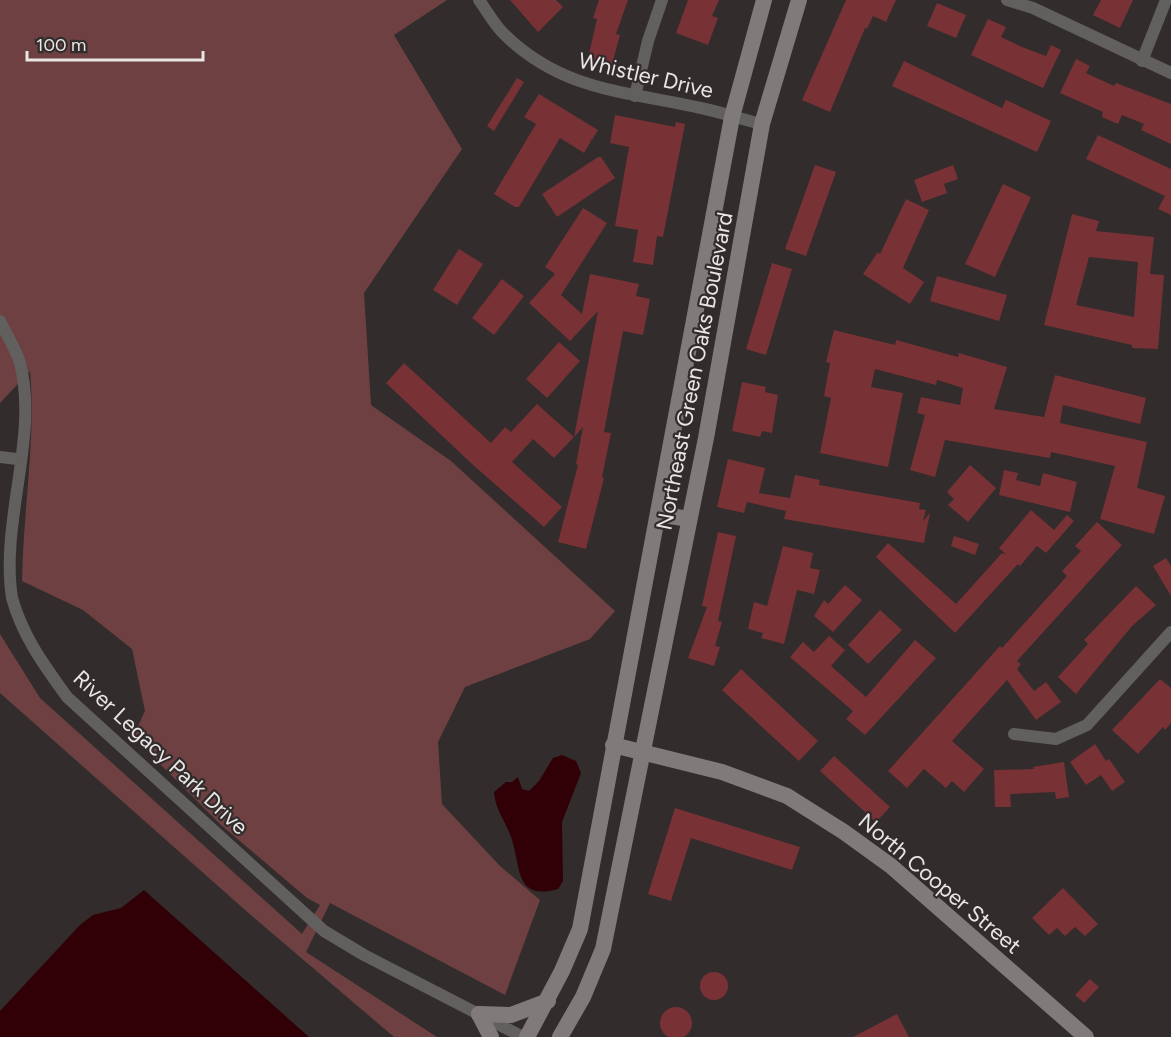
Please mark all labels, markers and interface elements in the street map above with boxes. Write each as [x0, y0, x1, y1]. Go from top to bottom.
scale bar [27, 24, 202, 62]
text: 100 m [36, 34, 86, 56]
street label: Whistler Drive [576, 47, 716, 104]
street label: Northeast Green Oaks Boulevard [650, 210, 739, 532]
street label: River Legacy Park Drive [68, 664, 254, 840]
street label: North Cooper Street [853, 807, 1027, 959]

